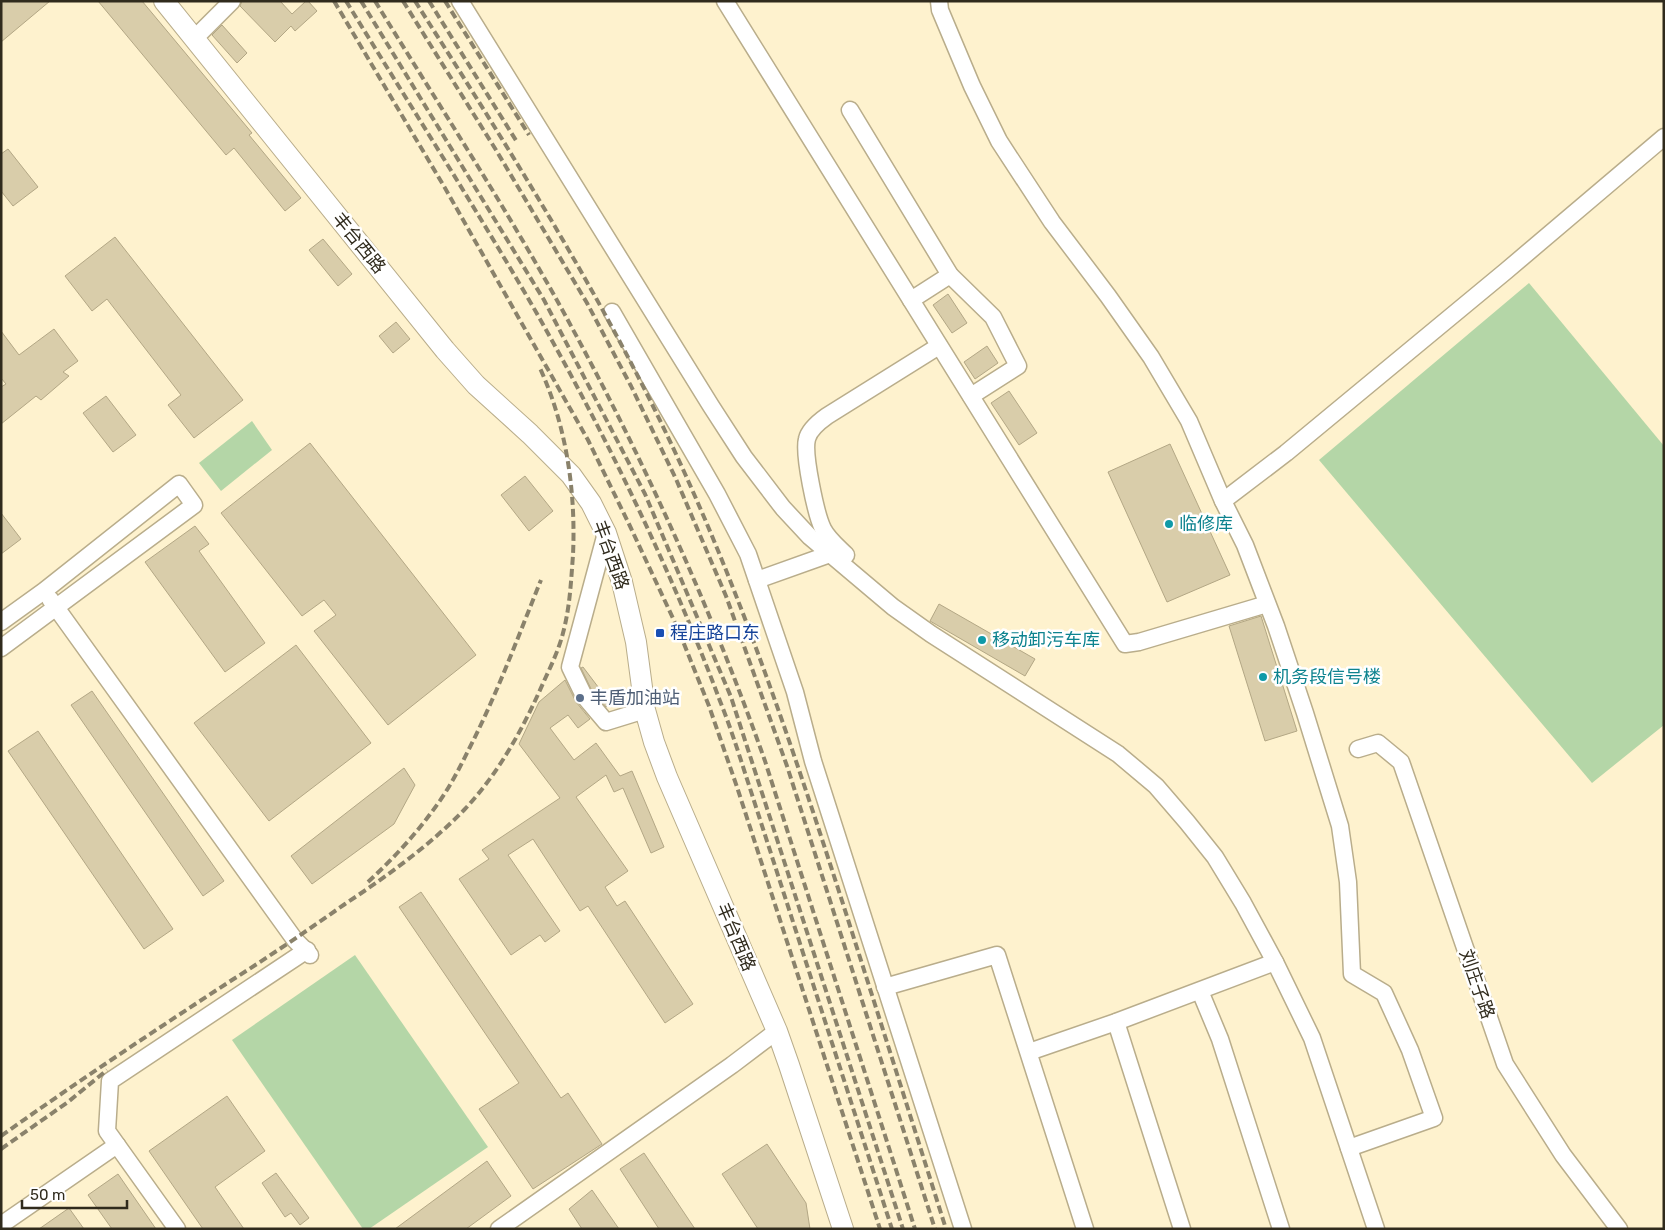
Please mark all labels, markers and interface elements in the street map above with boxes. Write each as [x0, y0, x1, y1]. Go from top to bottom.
street label: 丰台西路 [328, 208, 390, 278]
place label: 临修库 [1179, 513, 1233, 535]
street label: 丰台西路 [588, 517, 634, 593]
marker: 临修库 [1163, 518, 1175, 530]
place label: 程庄路口东 [670, 622, 760, 644]
marker: 程庄路口东 [654, 627, 666, 639]
place label: 移动卸污车库 [992, 629, 1100, 651]
marker: 移动卸污车库 [976, 634, 988, 646]
place label: 机务段信号楼 [1273, 666, 1381, 688]
marker: 机务段信号楼 [1257, 671, 1269, 683]
place label: 丰盾加油站 [590, 687, 680, 709]
marker: 丰盾加油站 [574, 692, 586, 704]
street label: 丰台西路 [712, 900, 760, 974]
street label: 刘庄子路 [1455, 946, 1499, 1022]
scale bar [22, 1178, 128, 1210]
text: 50 m [30, 1186, 65, 1204]

